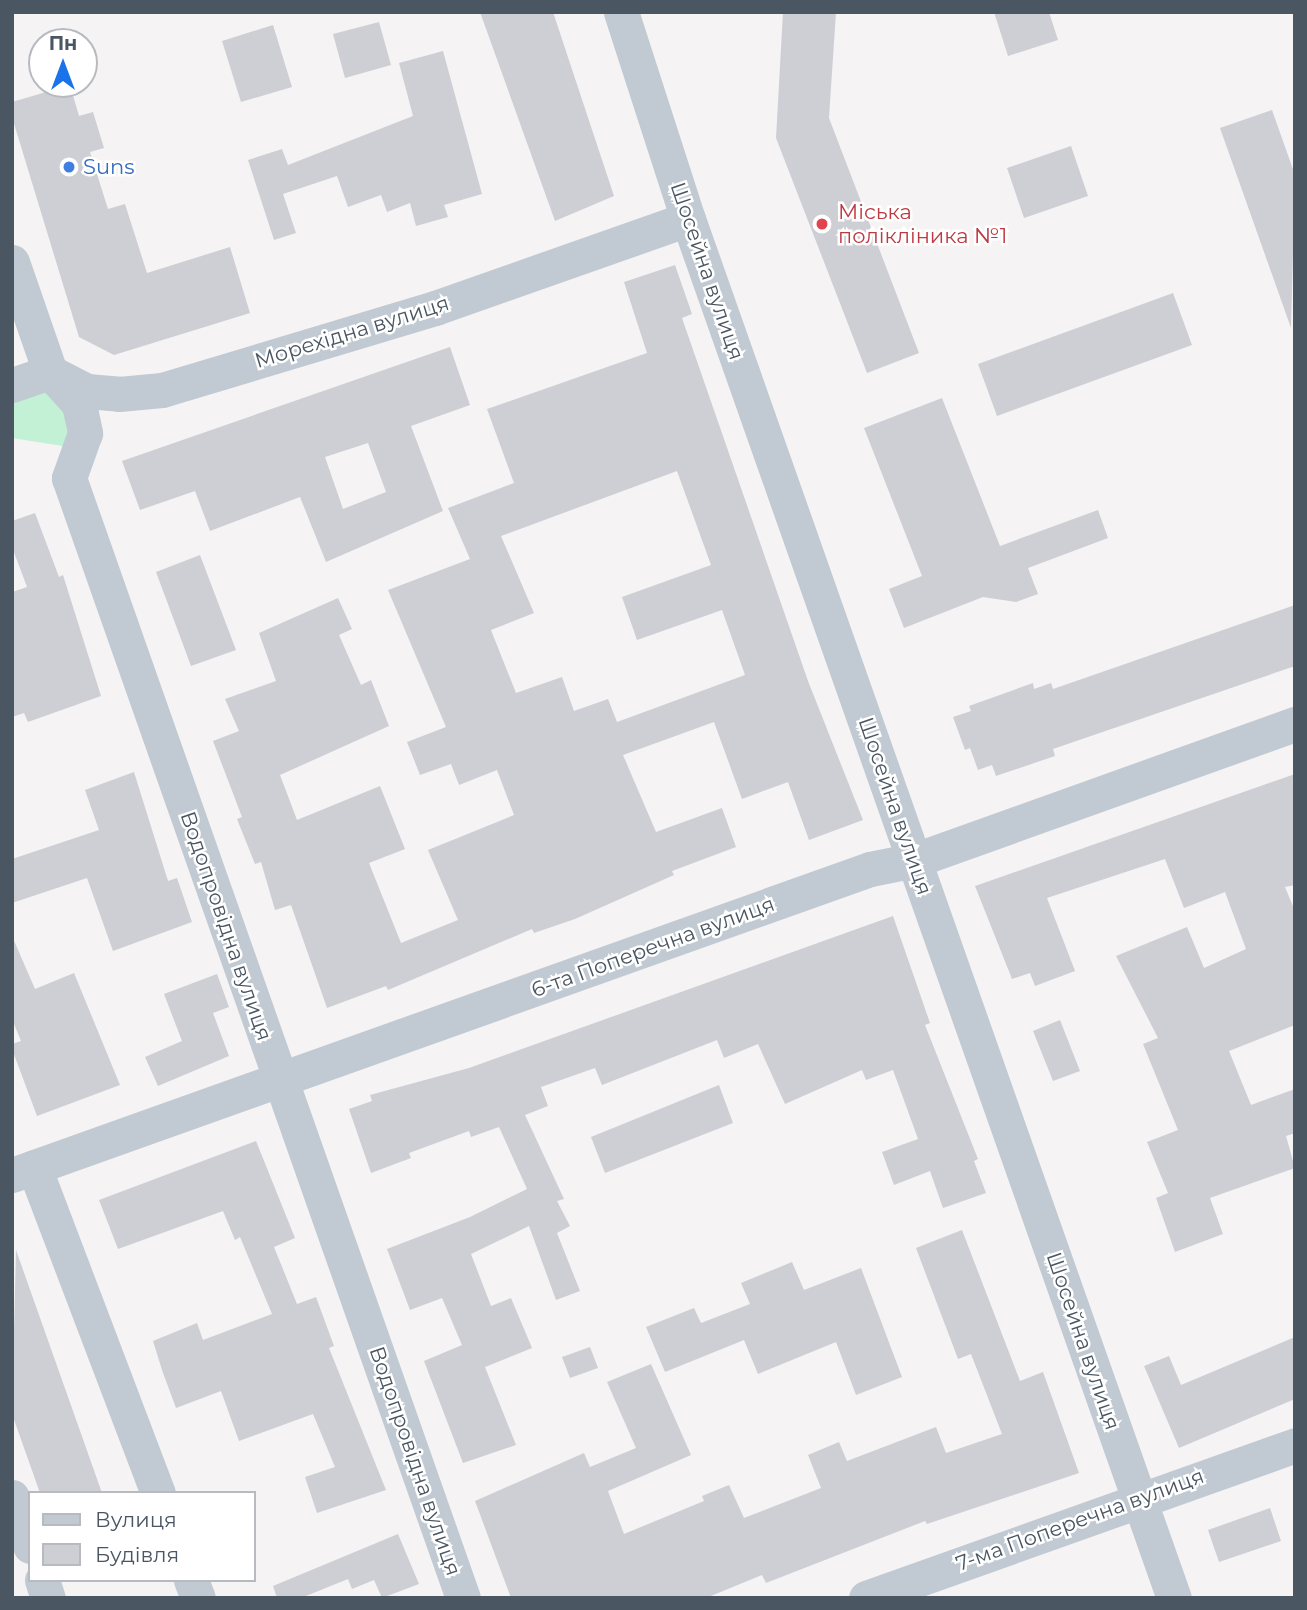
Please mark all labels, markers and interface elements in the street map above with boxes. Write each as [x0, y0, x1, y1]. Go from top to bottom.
north arrow [28, 28, 98, 98]
text: Пн [49, 32, 77, 55]
place label: Suns [83, 154, 134, 180]
marker: Suns [61, 159, 77, 175]
street label: Шосейна вулиця [665, 179, 749, 363]
place label: Міська полікліника №1 [838, 199, 1007, 249]
marker: Міська полікліника №1 [812, 214, 832, 234]
street label: Морехідна вулиця [252, 290, 452, 374]
street label: Шосейна вулиця [853, 714, 937, 898]
street label: Водопровідна вулиця [175, 808, 277, 1044]
street label: 6-та Поперечна вулиця [528, 891, 778, 1003]
street label: Шосейна вулиця [1041, 1249, 1125, 1433]
street label: Водопровідна вулиця [364, 1343, 466, 1579]
street label: 7-ма Поперечна вулиця [953, 1463, 1207, 1577]
legend [28, 1491, 256, 1582]
text: Вулиця [95, 1507, 177, 1532]
text: Будівля [95, 1542, 179, 1567]

